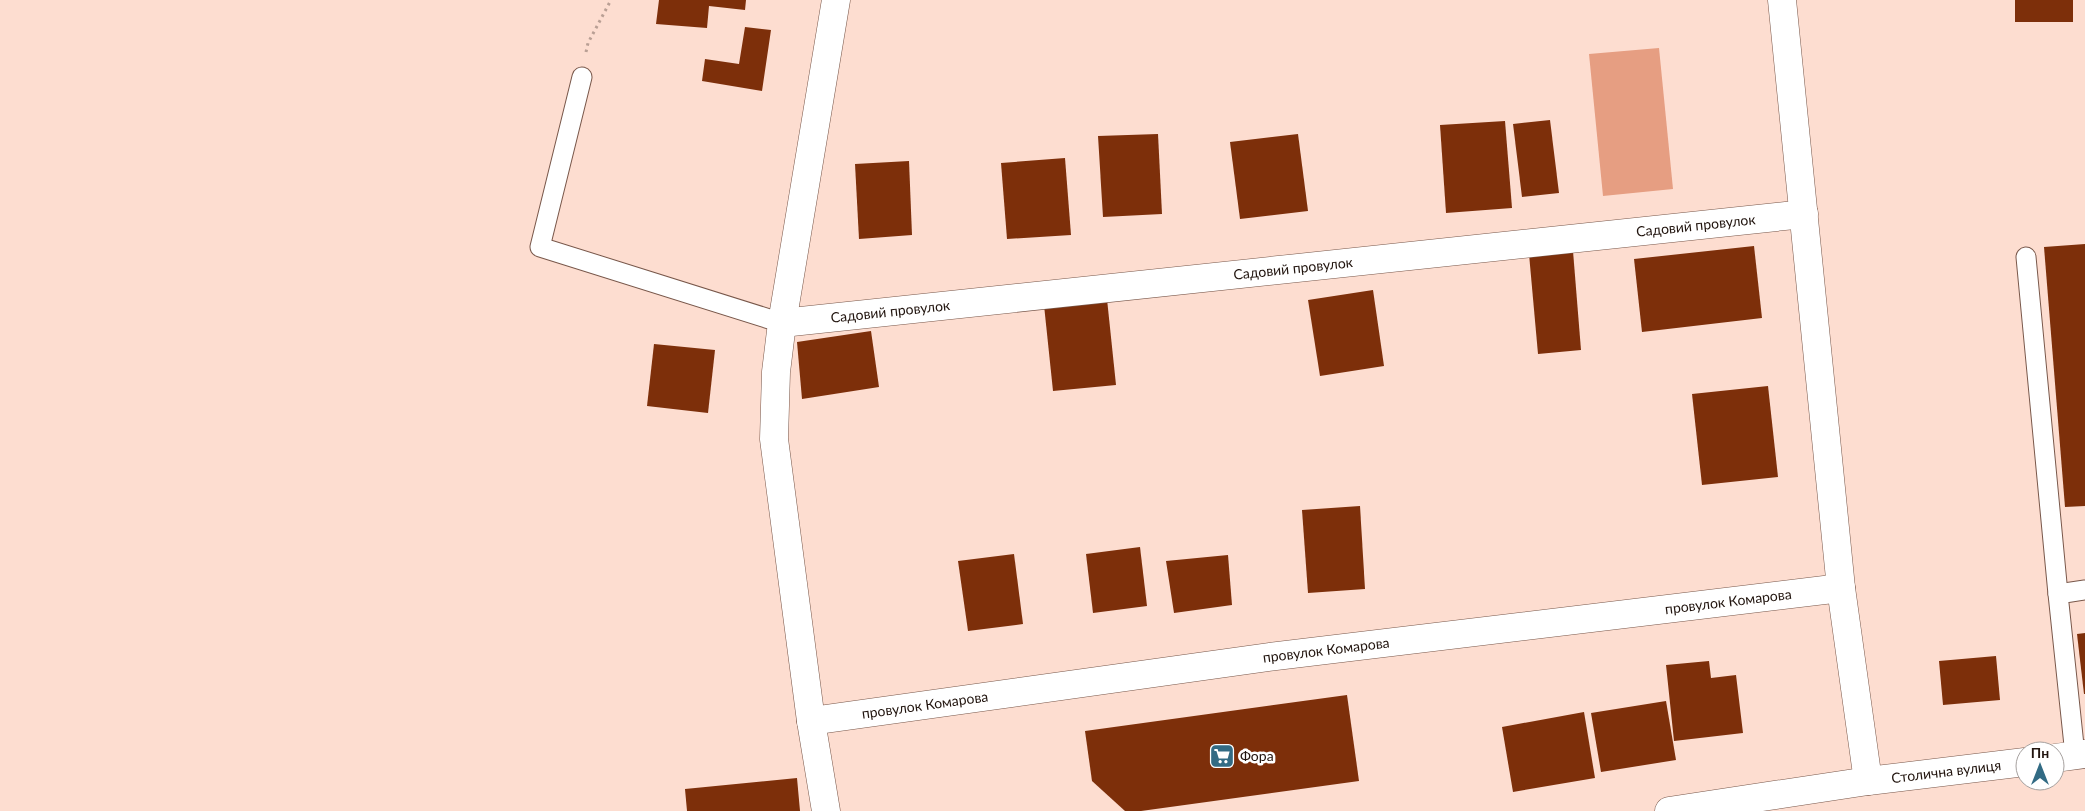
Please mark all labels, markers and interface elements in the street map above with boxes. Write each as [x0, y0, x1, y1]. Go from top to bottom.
street label: Садовий провулок [1635, 210, 1757, 240]
street label: Садовий провулок [1233, 253, 1354, 283]
street label: Садовий провулок [830, 296, 952, 326]
street label: провулок Комарова [1664, 585, 1792, 617]
street label: провулок Комарова [1262, 634, 1390, 666]
street label: провулок Комарова [861, 687, 989, 722]
north arrow [2015, 741, 2065, 791]
supermarket icon: Фора [1209, 743, 1235, 769]
text: Пн [2031, 744, 2049, 761]
place label: Фора [1240, 747, 1274, 764]
street label: Столична вулиця [1890, 756, 2002, 786]

